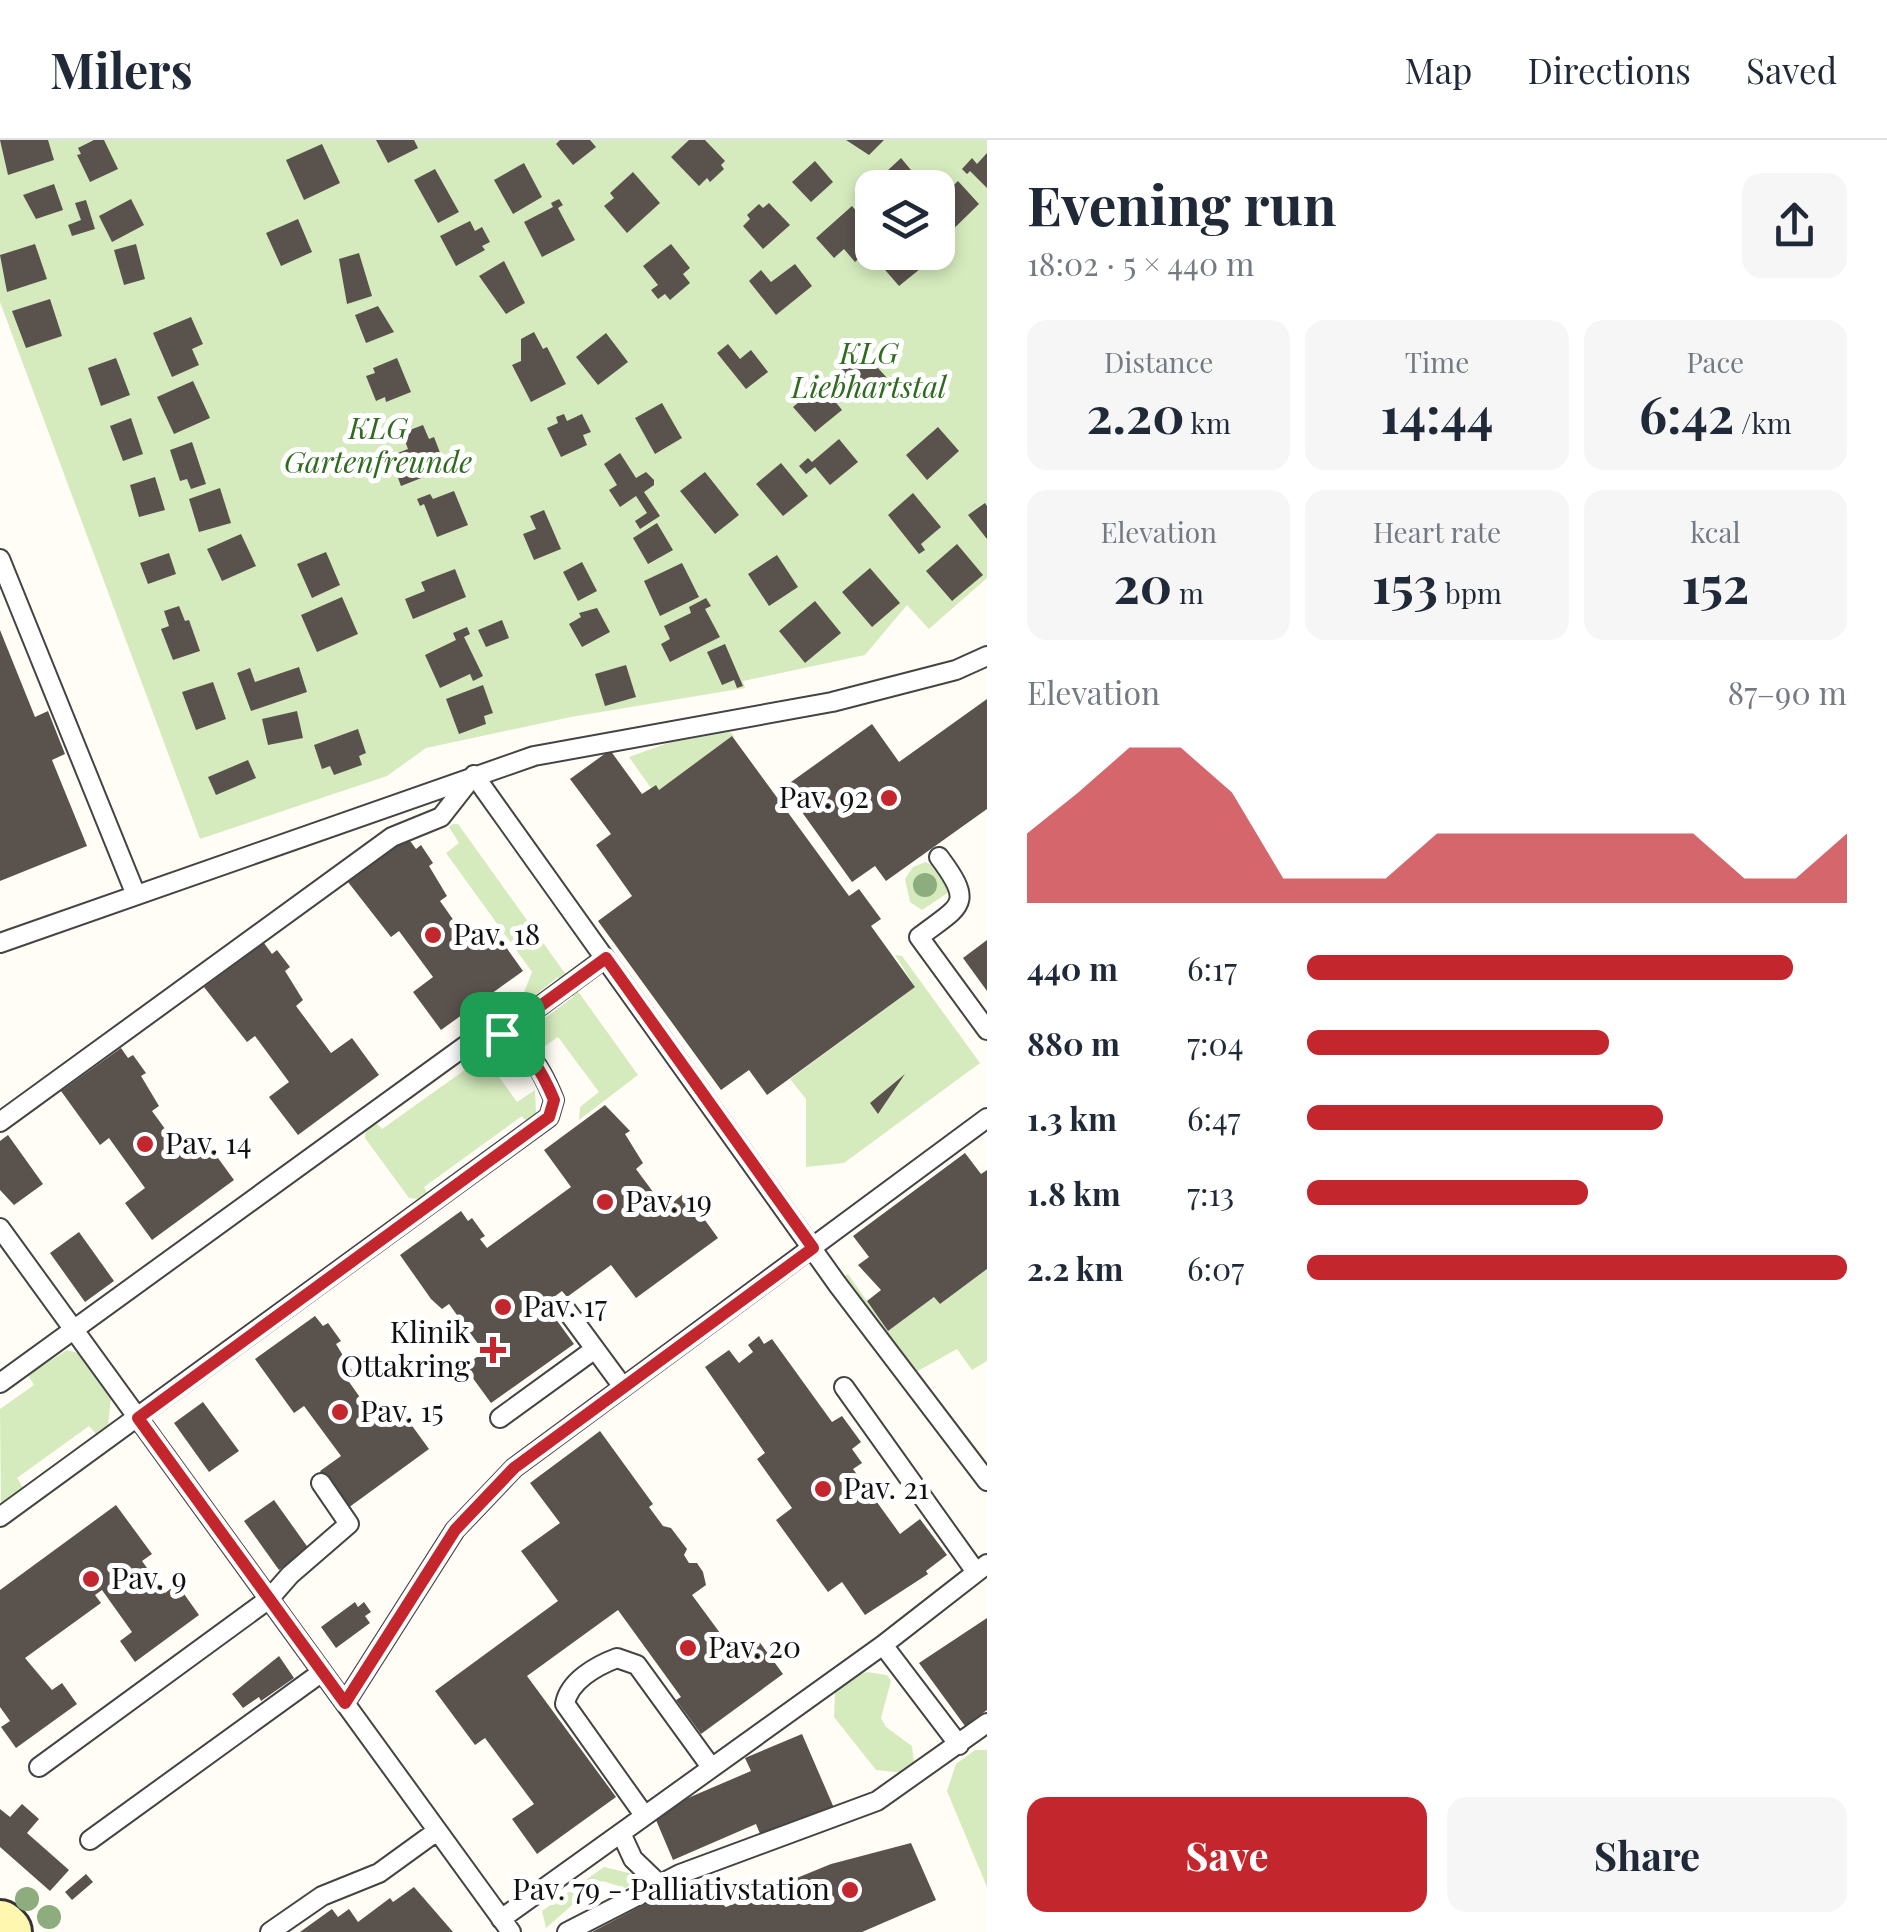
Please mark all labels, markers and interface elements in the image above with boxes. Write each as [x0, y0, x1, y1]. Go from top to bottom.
text: Milers [50, 37, 193, 101]
text: Map [1404, 46, 1472, 93]
text: Directions [1527, 46, 1691, 93]
text: Saved [1746, 46, 1837, 93]
text: Evening run [1027, 166, 1337, 240]
map controls [855, 170, 955, 270]
button: layers [855, 170, 955, 270]
button: share [1742, 173, 1847, 278]
text: 18:02 · 5 × 440 m [1027, 241, 1255, 284]
park label: KLG Liebhartstal [790, 332, 948, 406]
text: Distance [1104, 343, 1213, 380]
text: Time [1405, 343, 1469, 380]
text: Pace [1686, 343, 1744, 380]
text: 2.20 [1086, 380, 1184, 447]
text: 14:44 [1381, 380, 1493, 447]
text: 6:42 [1639, 380, 1734, 447]
text: km [1184, 404, 1231, 441]
text: /km [1734, 404, 1792, 441]
park label: KLG Gartenfreunde [284, 407, 472, 481]
text: Elevation [1100, 513, 1217, 550]
text: Heart rate [1373, 513, 1501, 550]
text: kcal [1690, 513, 1740, 550]
text: 20 [1114, 550, 1172, 617]
text: 153 [1372, 550, 1438, 617]
text: 152 [1681, 550, 1749, 617]
text: m [1172, 574, 1204, 611]
text: bpm [1438, 574, 1502, 611]
text: Elevation [1027, 670, 1160, 713]
text: 87–90 m [1728, 670, 1847, 713]
place label: Pav. 92 [779, 776, 869, 816]
marker: Pav. 92 [878, 787, 900, 809]
place label: Pav. 18 [453, 913, 540, 953]
marker: Pav. 18 [422, 924, 444, 946]
text: 440 m [1027, 946, 1118, 989]
text: 6:17 [1187, 946, 1237, 989]
pin [460, 992, 545, 1077]
icon: arrive [475, 1007, 530, 1062]
text: 880 m [1027, 1021, 1120, 1064]
text: 7:04 [1187, 1021, 1244, 1064]
text: 1.3 km [1027, 1096, 1117, 1139]
text: 6:47 [1187, 1096, 1240, 1139]
place label: Pav. 14 [165, 1122, 251, 1162]
marker: Pav. 14 [134, 1133, 156, 1155]
text: 1.8 km [1027, 1171, 1121, 1214]
text: 7:13 [1187, 1171, 1234, 1214]
place label: Pav. 19 [625, 1180, 712, 1220]
marker: Pav. 19 [594, 1191, 616, 1213]
text: 2.2 km [1027, 1246, 1124, 1289]
text: 6:07 [1187, 1246, 1244, 1289]
place label: Pav. 17 [523, 1285, 607, 1325]
marker: Pav. 17 [492, 1296, 514, 1318]
place label: Klinik Ottakring [341, 1311, 470, 1385]
marker: Klinik Ottakring [480, 1337, 506, 1363]
place label: Pav. 15 [360, 1390, 444, 1430]
marker: Pav. 15 [329, 1401, 351, 1423]
place label: Pav. 21 [843, 1467, 929, 1507]
marker: Pav. 21 [812, 1478, 834, 1500]
place label: Pav. 9 [111, 1557, 187, 1597]
marker: Pav. 9 [80, 1568, 102, 1590]
place label: Pav. 20 [708, 1626, 801, 1666]
marker: Pav. 20 [677, 1637, 699, 1659]
button: Save [1027, 1797, 1427, 1912]
button: Share [1447, 1797, 1847, 1912]
place label: Pav. 79 - Palliativstation [512, 1868, 830, 1908]
marker: Pav. 79 - Palliativstation [839, 1879, 861, 1901]

